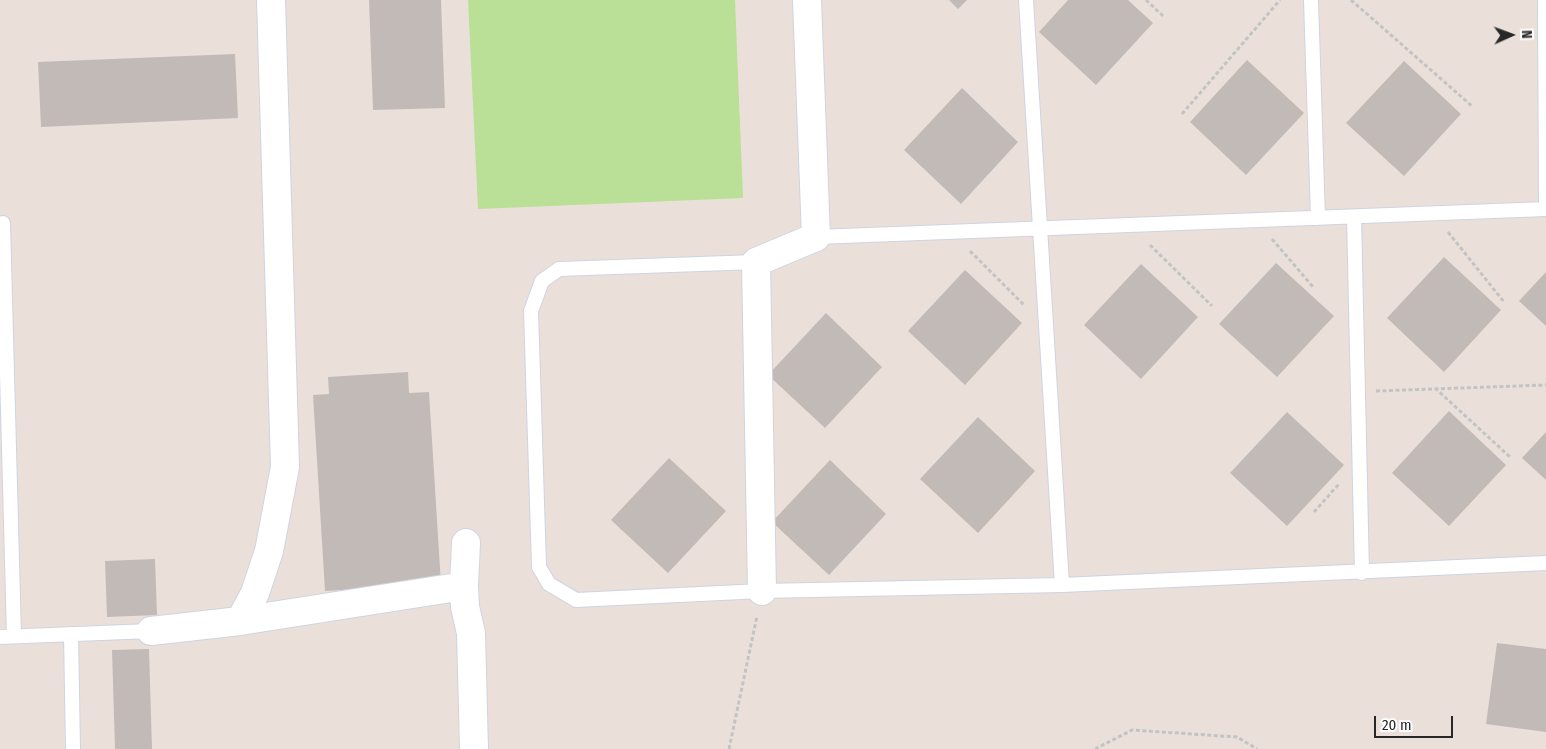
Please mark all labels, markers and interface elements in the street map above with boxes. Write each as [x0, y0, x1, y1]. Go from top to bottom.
north arrow [1486, 10, 1536, 60]
text: N [1518, 30, 1535, 39]
scale bar [1376, 706, 1455, 738]
text: 20 m [1382, 716, 1412, 734]

